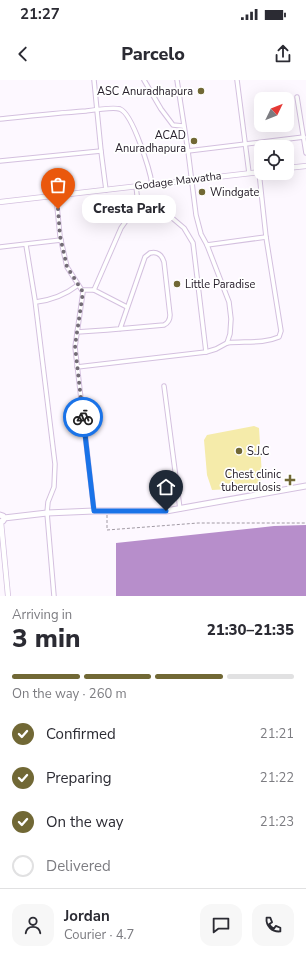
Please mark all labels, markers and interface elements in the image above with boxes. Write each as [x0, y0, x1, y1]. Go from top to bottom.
text: 21:27 [20, 4, 60, 24]
text: Parcelo [121, 42, 185, 66]
icon: back [12, 43, 34, 65]
icon: share [272, 43, 294, 65]
place label: ASC Anuradhapura [97, 84, 193, 99]
marker: ASC Anuradhapura [196, 86, 206, 96]
north arrow [254, 92, 294, 132]
map controls [254, 92, 294, 180]
place label: ACAD Anuradhapura [115, 128, 186, 156]
marker: ACAD Anuradhapura [189, 136, 199, 146]
button: locate [254, 140, 294, 180]
pin [41, 168, 75, 209]
street label: Godage Mawatha [134, 168, 223, 194]
icon: bag [47, 174, 69, 196]
place label: Windgate [210, 185, 259, 200]
marker: Windgate [197, 187, 207, 197]
callout: Cresta Park [82, 195, 176, 223]
text: Cresta Park [93, 200, 165, 218]
place label: Little Paradise [185, 277, 255, 292]
marker: Little Paradise [172, 279, 182, 289]
courier [63, 397, 103, 437]
icon: bike [72, 406, 94, 428]
place label: S.J.C [247, 444, 269, 459]
marker: S.J.C [234, 446, 244, 456]
place label: Chest clinic tuberculosis [221, 467, 281, 495]
pin [149, 470, 183, 511]
marker: Chest clinic tuberculosis [284, 474, 296, 486]
icon: home [155, 476, 177, 498]
text: Arriving in [12, 606, 72, 624]
text: 21:30–21:35 [207, 620, 294, 640]
text: 3 min [12, 621, 80, 656]
text: On the way · 260 m [12, 685, 127, 703]
icon: check [12, 723, 34, 745]
text: Confirmed [46, 724, 116, 744]
text: 21:21 [260, 725, 294, 743]
icon: check [12, 767, 34, 789]
text: Preparing [46, 768, 111, 788]
text: 21:22 [260, 769, 294, 787]
icon: check [12, 811, 34, 833]
text: On the way [46, 812, 124, 832]
text: 21:23 [260, 813, 294, 831]
text: Delivered [46, 856, 111, 876]
button: person [12, 904, 54, 946]
button: chat [200, 904, 242, 946]
button: phone [252, 904, 294, 946]
text: Jordan [64, 906, 110, 926]
text: Courier · 4.7 [64, 926, 134, 944]

